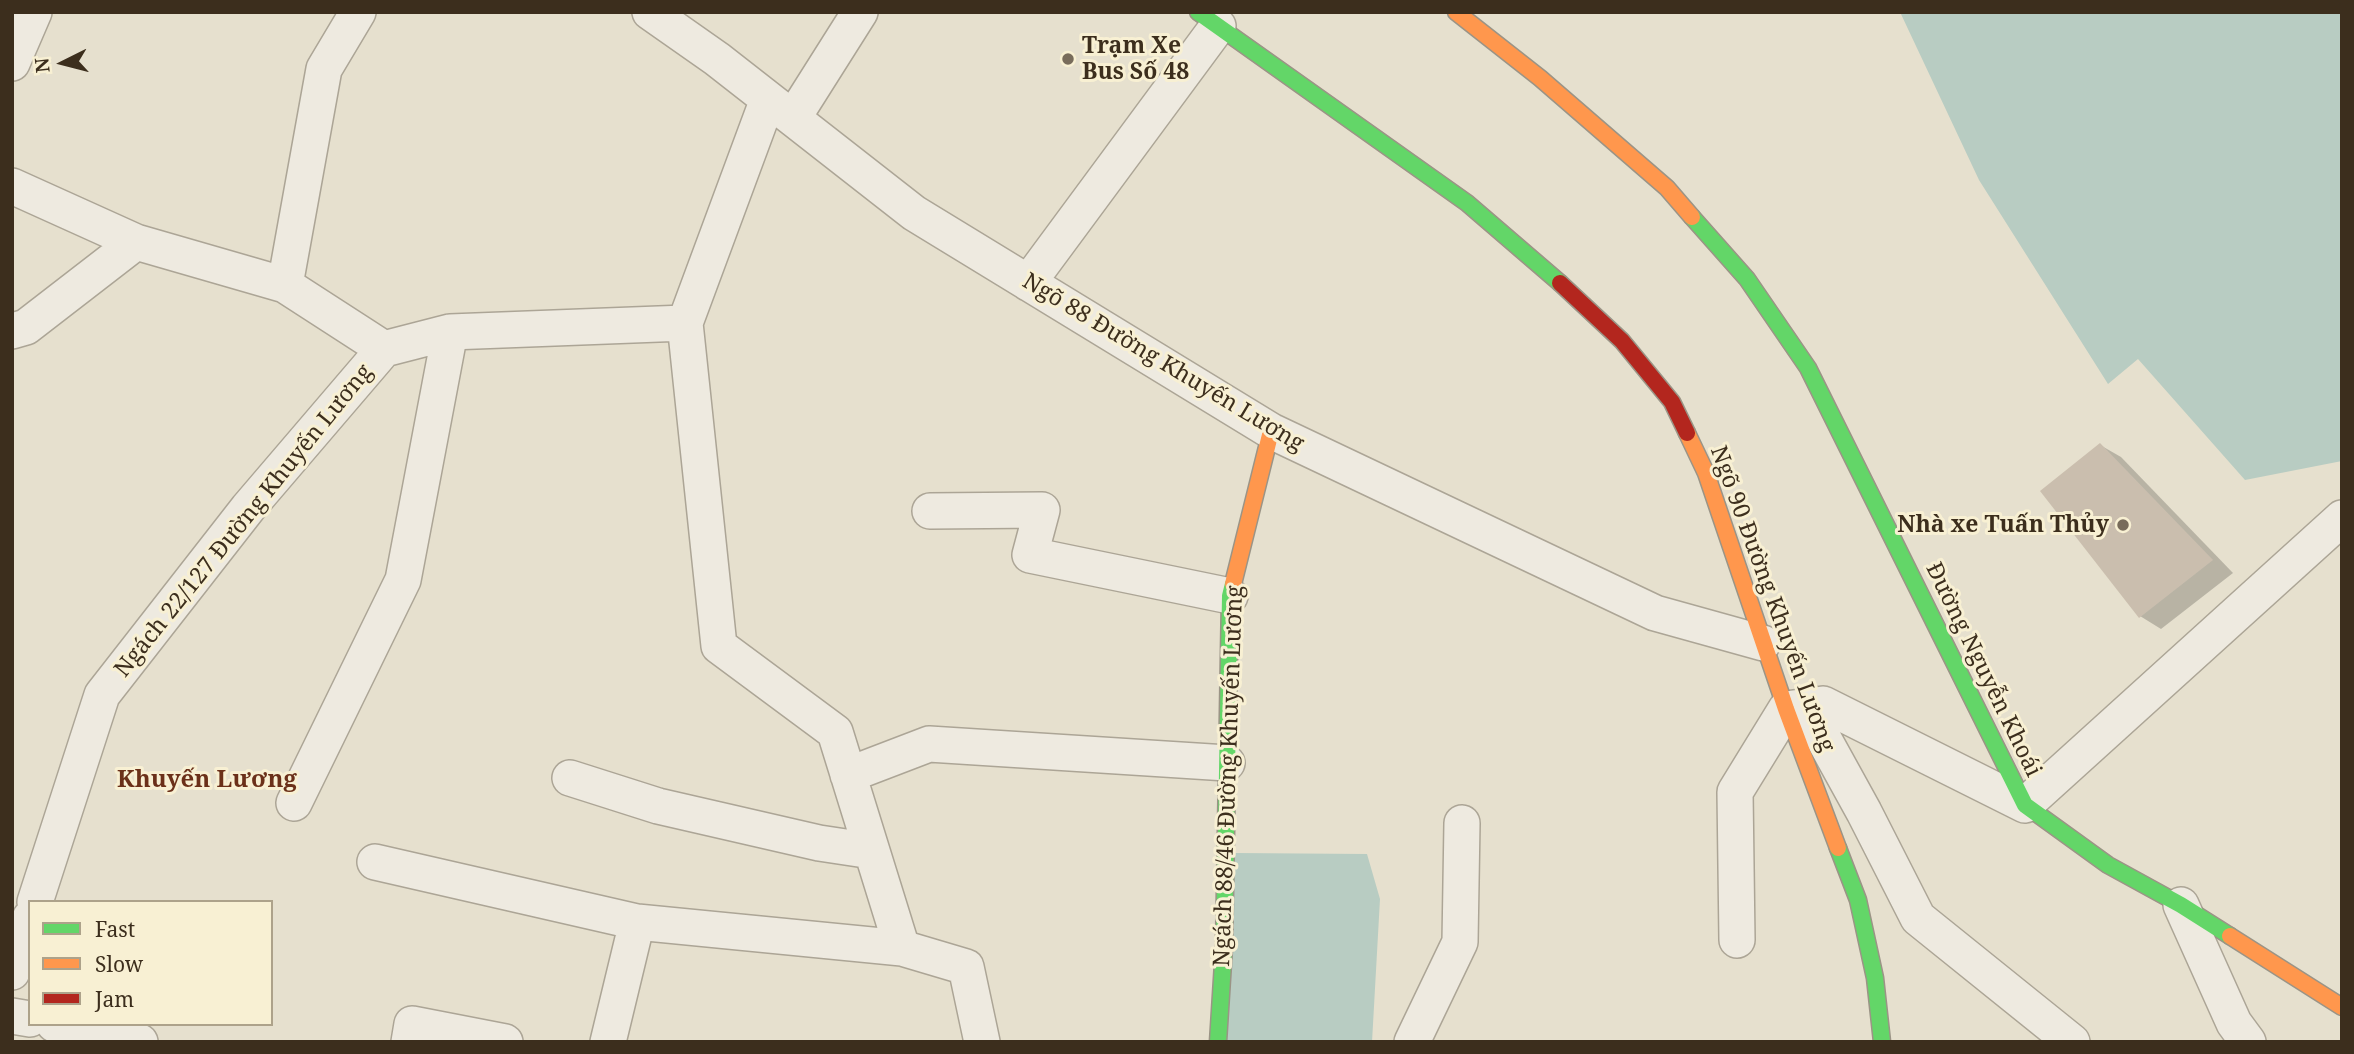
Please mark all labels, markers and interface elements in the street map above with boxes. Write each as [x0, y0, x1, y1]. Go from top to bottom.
north arrow [28, 28, 98, 98]
place label: Trạm Xe Bus Số 48 [1082, 32, 1189, 86]
marker: Trạm Xe Bus Số 48 [1060, 51, 1076, 67]
text: N [28, 56, 56, 74]
street label: Ngõ 88 Đường Khuyến Lương [1017, 268, 1309, 458]
street label: Ngách 22/127 Đường Khuyến Lương [109, 359, 379, 683]
street label: Ngõ 90 Đường Khuyến Lương [1704, 442, 1840, 756]
place label: Nhà xe Tuấn Thủy [1897, 511, 2109, 539]
marker: Nhà xe Tuấn Thủy [2115, 517, 2131, 533]
street label: Đường Nguyễn Khoái [1919, 558, 2047, 782]
street label: Ngách 88/46 Đường Khuyến Lương [1209, 585, 1249, 967]
district label: Khuyến Lương [117, 766, 297, 794]
legend [28, 900, 273, 1026]
text: Fast [95, 915, 135, 943]
text: Slow [95, 950, 143, 978]
text: Jam [95, 985, 134, 1013]

